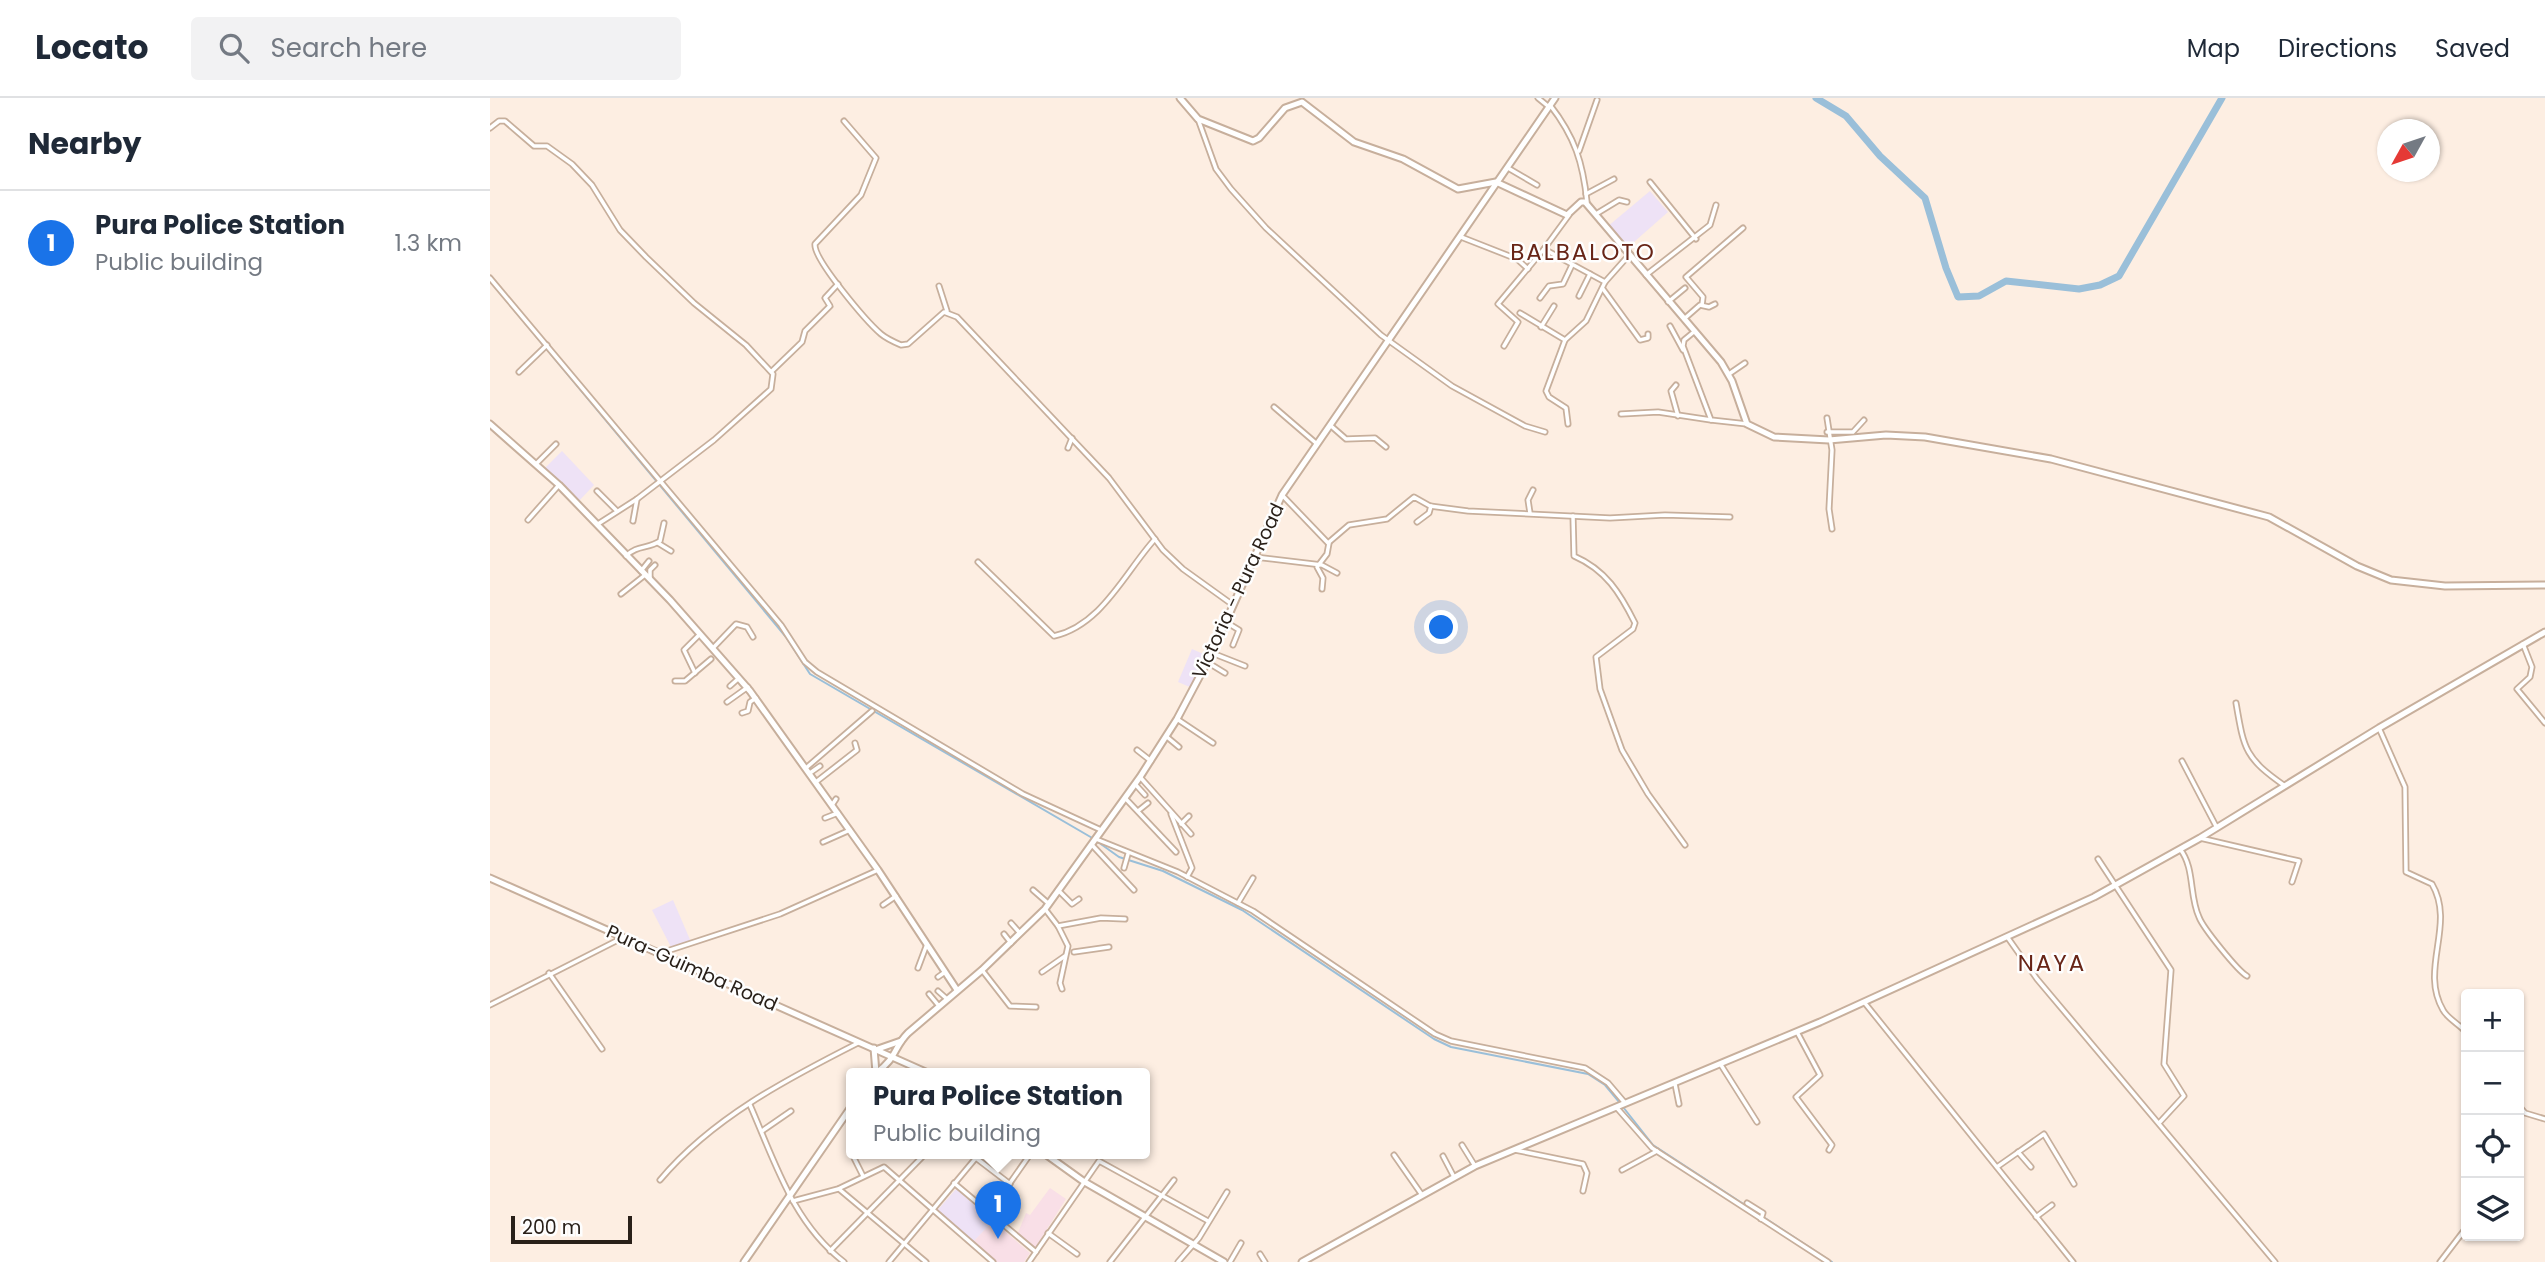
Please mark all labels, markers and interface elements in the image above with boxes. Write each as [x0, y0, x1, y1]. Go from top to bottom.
search box [191, 17, 681, 80]
text: Locato [35, 24, 149, 71]
icon: search [215, 29, 253, 67]
text: Search here [271, 30, 427, 66]
text: Map [2187, 32, 2240, 65]
text: Directions [2278, 32, 2397, 65]
text: Saved [2435, 32, 2510, 65]
north arrow [2377, 119, 2440, 182]
text: Nearby [28, 122, 142, 165]
text: Pura Police Station [95, 207, 345, 243]
text: 1 [47, 227, 55, 259]
text: 1.3 km [395, 227, 462, 259]
district label: BALBALOTO [1510, 236, 1656, 268]
text: Public building [95, 246, 263, 278]
street label: Victoria - Pura Road [1185, 499, 1291, 683]
your location [1424, 610, 1458, 644]
street label: Pura-Guimba Road [602, 918, 782, 1018]
district label: NAYA [2018, 947, 2086, 979]
map controls [2461, 989, 2524, 1241]
button: + [2461, 989, 2524, 1052]
button: − [2461, 1052, 2524, 1115]
popup [846, 1068, 1150, 1159]
text: Pura Police Station [873, 1078, 1123, 1114]
button: locate [2461, 1115, 2524, 1178]
text: Public building [873, 1117, 1041, 1149]
button: layers [2461, 1178, 2524, 1241]
pin: 1 [975, 1181, 1021, 1239]
scale bar [511, 1213, 632, 1245]
text: 200 m [522, 1214, 581, 1241]

